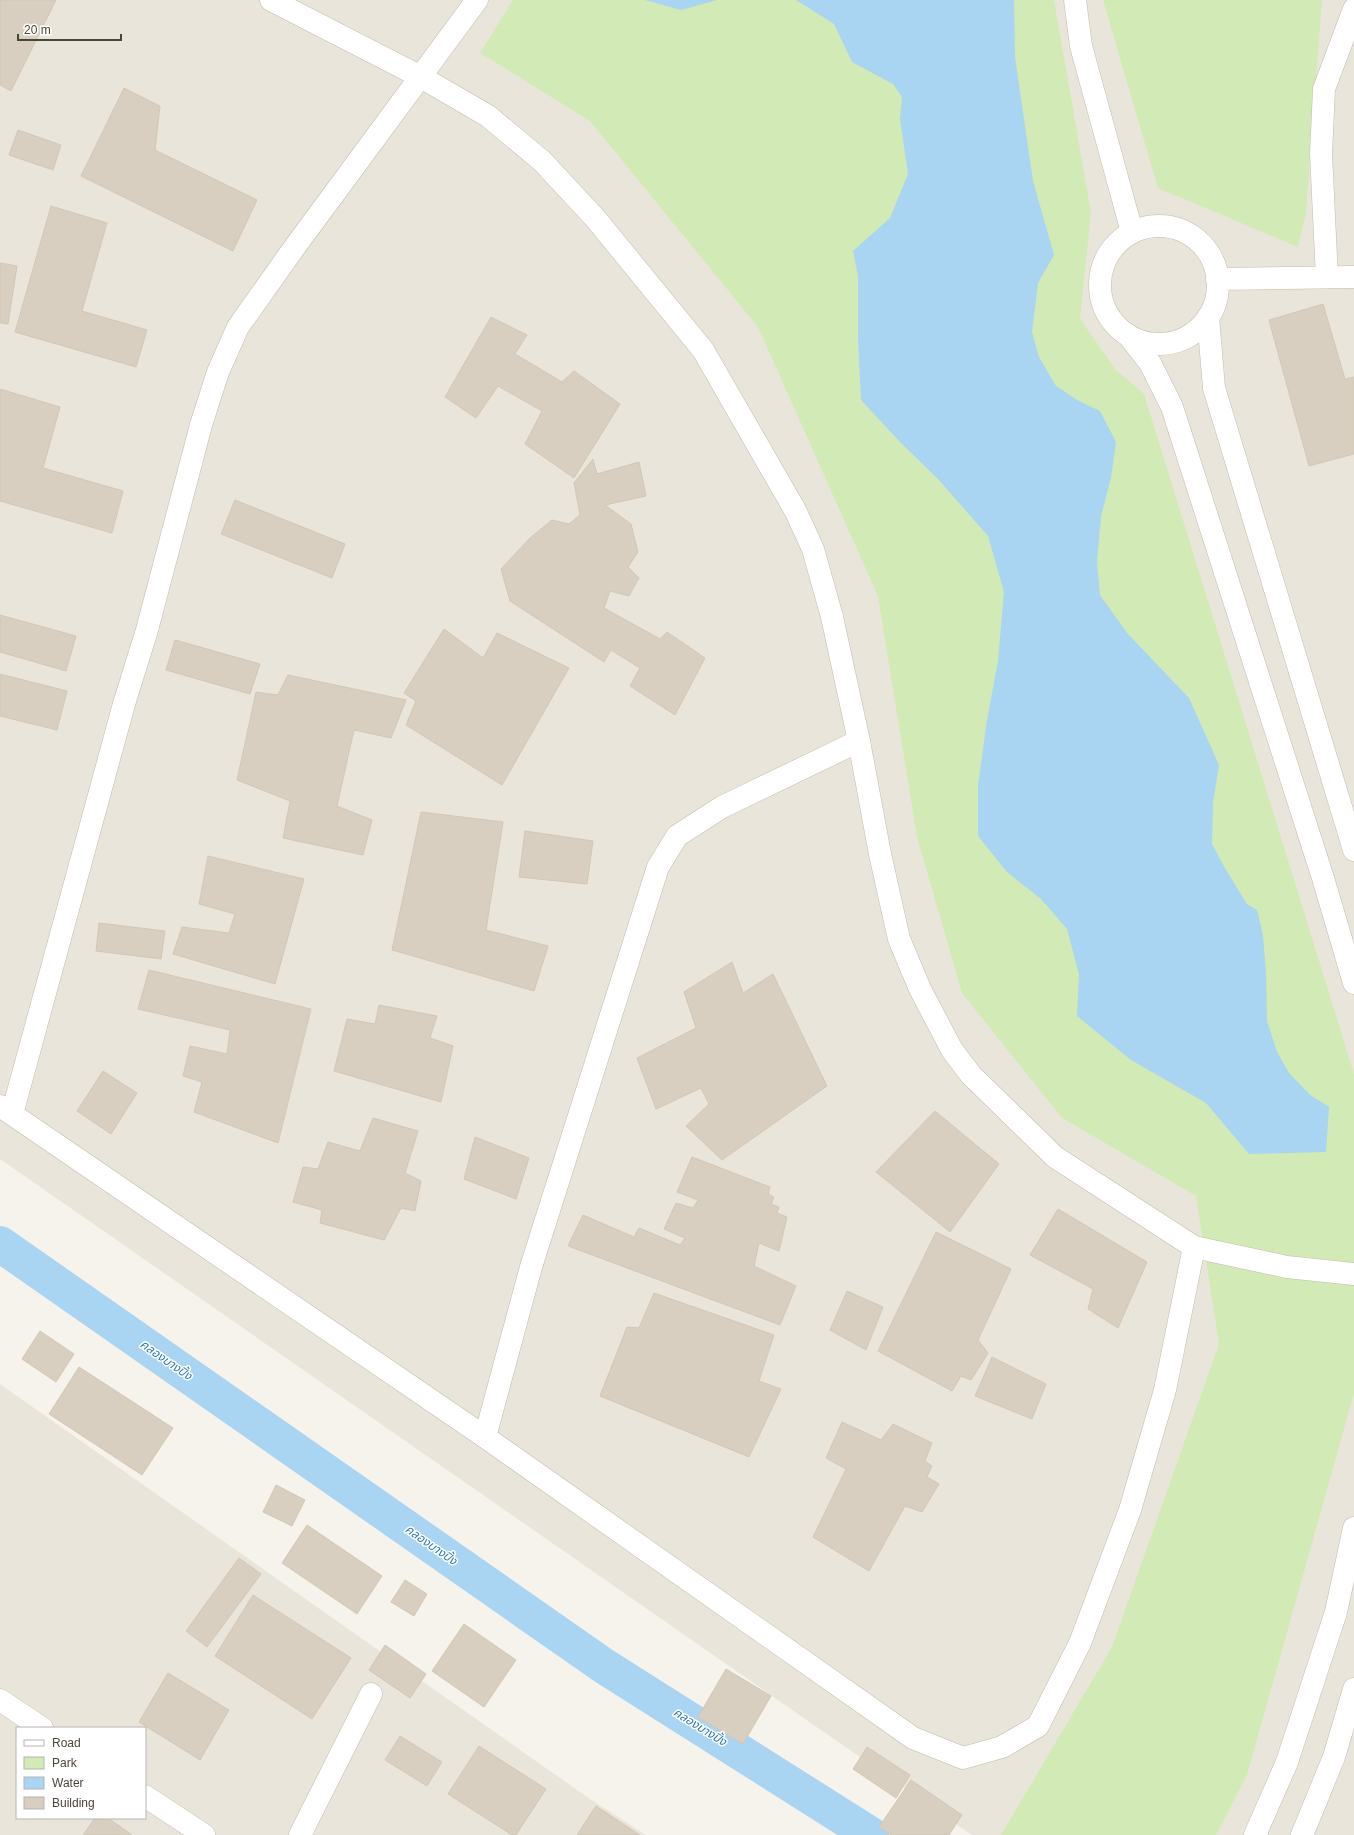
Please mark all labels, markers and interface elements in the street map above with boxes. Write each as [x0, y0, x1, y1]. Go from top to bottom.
scale bar [18, 16, 121, 42]
text: 20 m [24, 23, 51, 37]
water label: คลองบางปิ้ง [137, 1336, 196, 1383]
water label: คลองบางปิ้ง [402, 1521, 461, 1568]
water label: คลองบางปิ้ง [671, 1704, 730, 1749]
legend [16, 1727, 146, 1819]
text: Road [52, 1736, 81, 1750]
text: Park [52, 1756, 78, 1770]
text: Water [52, 1776, 84, 1790]
text: Building [52, 1796, 95, 1810]

